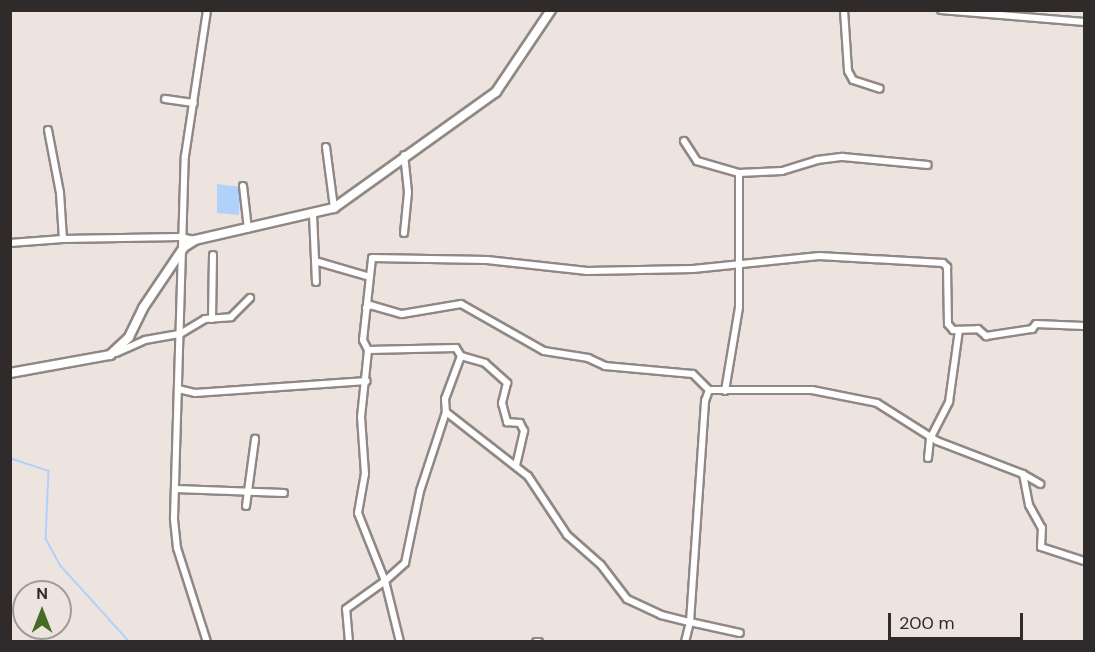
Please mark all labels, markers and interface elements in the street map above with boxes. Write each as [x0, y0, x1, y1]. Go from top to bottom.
north arrow [12, 580, 72, 640]
text: N [36, 583, 48, 604]
scale bar [891, 601, 1026, 639]
text: 200 m [899, 611, 955, 635]

